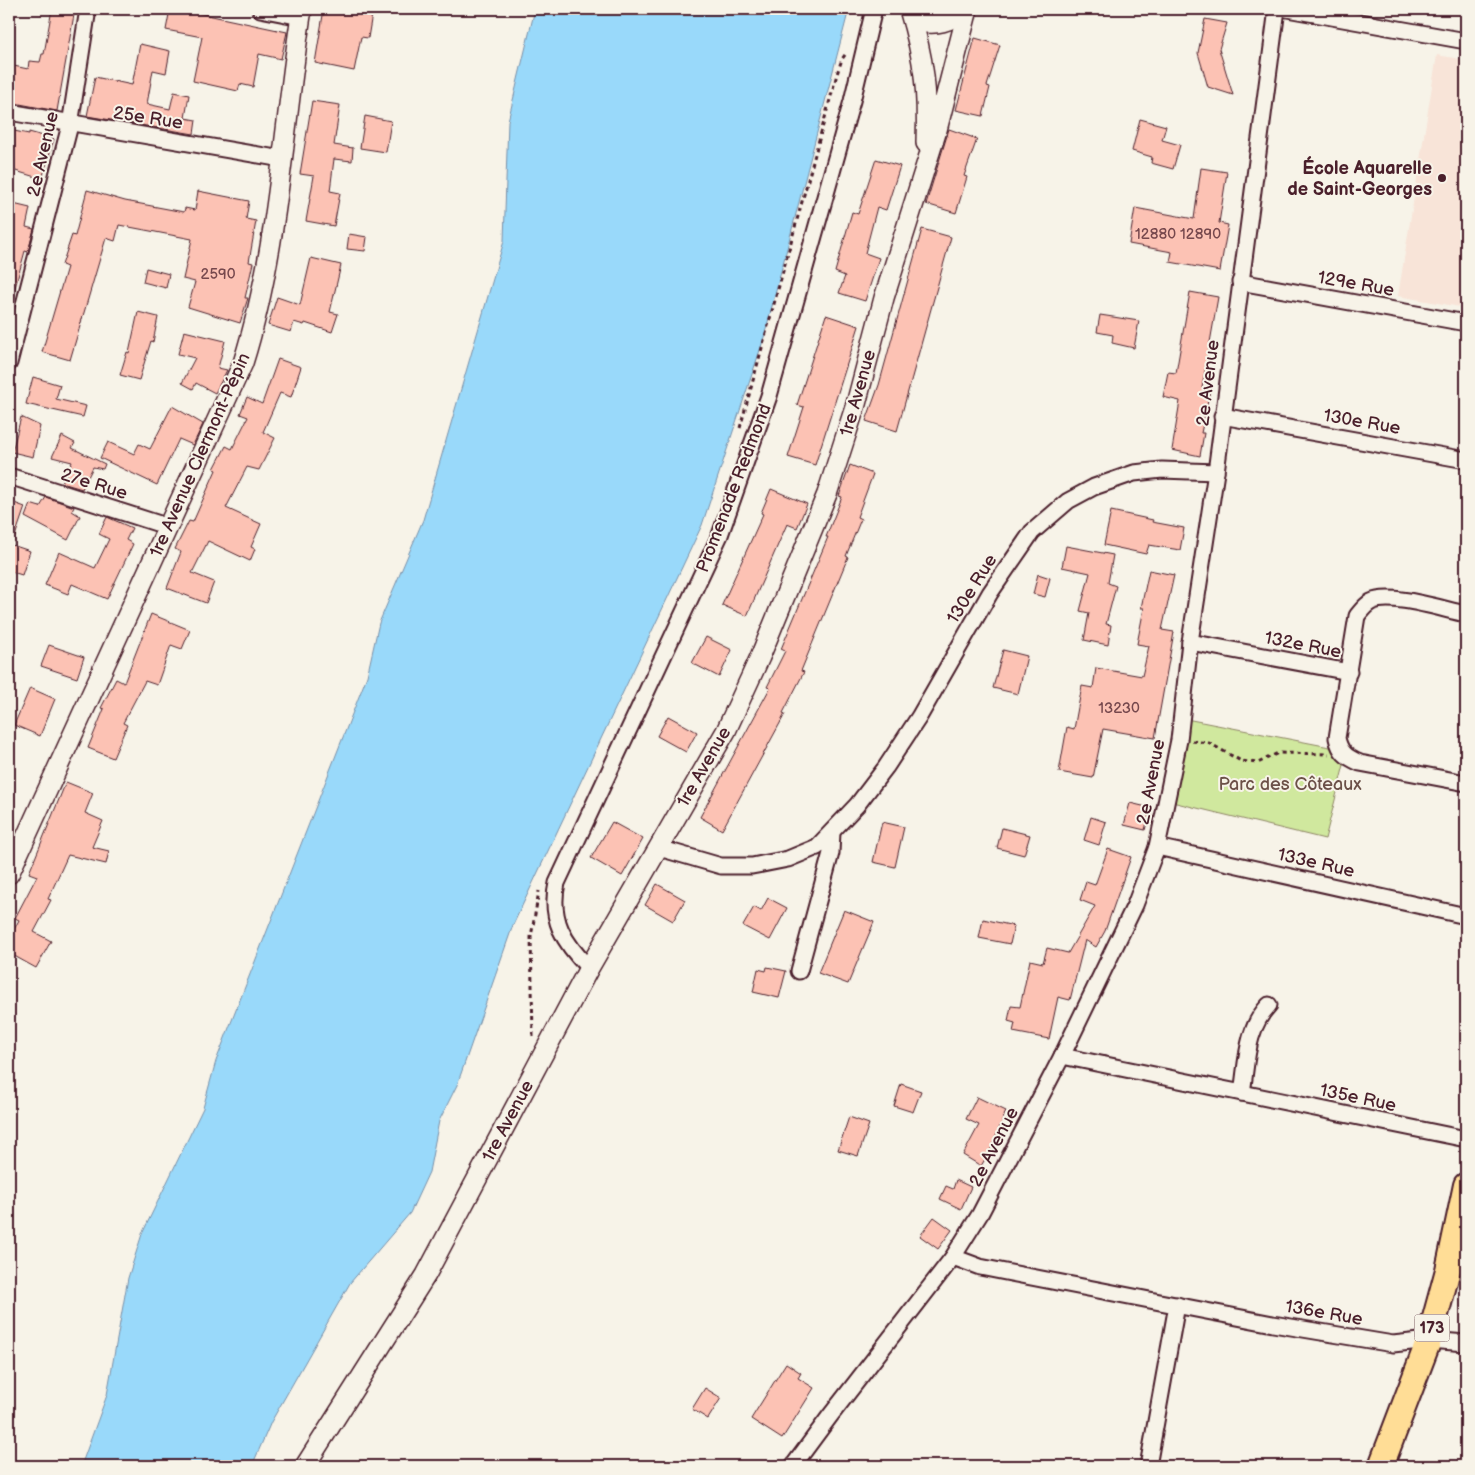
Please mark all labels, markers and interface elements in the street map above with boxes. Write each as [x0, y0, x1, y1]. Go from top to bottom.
street label: 25e Rue [112, 102, 185, 134]
street label: 2e Avenue [23, 109, 63, 199]
place label: École Aquarelle de Saint-Georges [1287, 156, 1432, 200]
marker: École Aquarelle de Saint-Georges [1436, 172, 1448, 184]
house number: 12880 12890 [1135, 225, 1221, 244]
house number: 2590 [201, 265, 236, 284]
street label: 129e Rue [1316, 267, 1396, 301]
street label: 2e Avenue [1192, 338, 1224, 427]
street label: 1re Avenue [836, 347, 880, 439]
street label: 1re Avenue Clermont-Pépin [145, 350, 255, 560]
street label: Promenade Redmond [692, 401, 776, 575]
street label: 130e Rue [1322, 405, 1402, 439]
street label: 27e Rue [58, 464, 130, 504]
street label: 130e Rue [943, 550, 1002, 627]
street label: 132e Rue [1263, 627, 1343, 663]
house number: 13230 [1098, 699, 1140, 718]
street label: 1re Avenue [673, 723, 736, 811]
street label: 2e Avenue [1132, 737, 1170, 826]
park label: Parc des Côteaux [1218, 774, 1362, 795]
street label: 133e Rue [1276, 844, 1357, 882]
street label: 1re Avenue [478, 1076, 538, 1165]
street label: 135e Rue [1318, 1080, 1398, 1116]
street label: 2e Avenue [965, 1103, 1023, 1190]
street label: 136e Rue [1284, 1296, 1365, 1330]
road number: 173 [1414, 1315, 1450, 1342]

